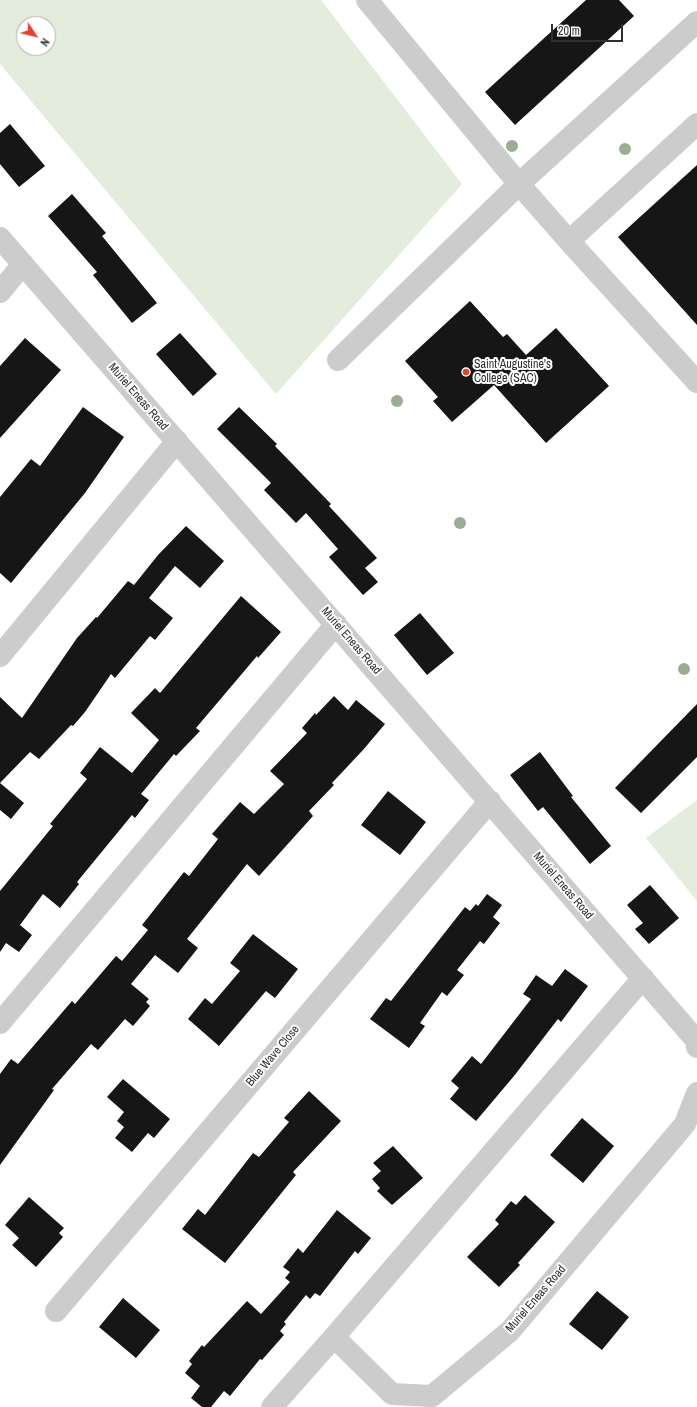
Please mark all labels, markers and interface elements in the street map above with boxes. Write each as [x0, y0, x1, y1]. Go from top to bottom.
north arrow [16, 16, 56, 56]
scale bar [553, 16, 625, 42]
text: 20 m [558, 23, 580, 39]
text: N [37, 36, 53, 49]
place label: Saint Augustine's College (SAC) [474, 358, 551, 386]
street label: Muriel Eneas Road [105, 360, 171, 434]
marker: Saint Augustine's College (SAC) [461, 367, 471, 377]
street label: Muriel Eneas Road [318, 604, 384, 678]
street label: Muriel Eneas Road [530, 849, 596, 923]
street label: Blue Wave Close [243, 1023, 303, 1089]
street label: Muriel Eneas Road [503, 1262, 569, 1336]

